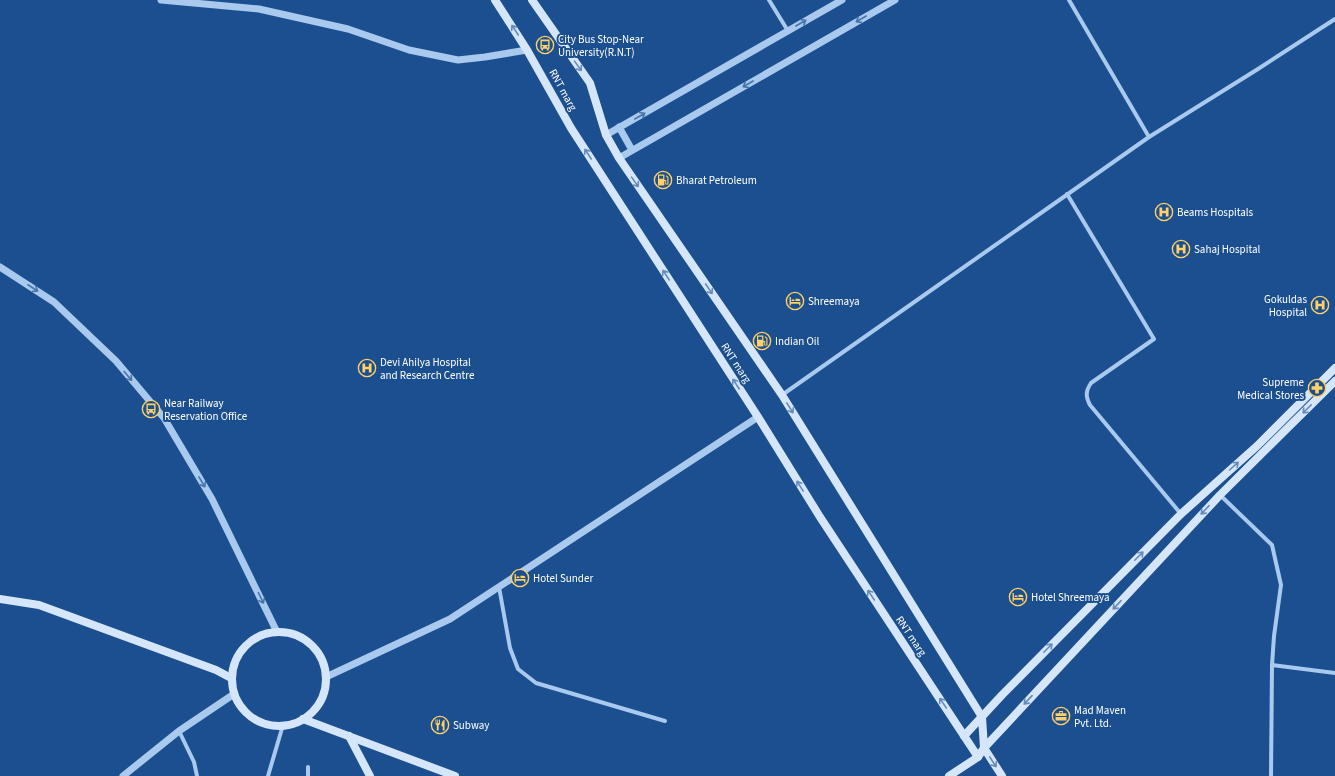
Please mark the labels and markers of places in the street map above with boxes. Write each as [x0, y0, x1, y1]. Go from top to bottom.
place label: City Bus Stop-Near University(R.N.T) [558, 32, 644, 60]
bus stop icon: City Bus Stop-Near University(R.N.T) [535, 35, 555, 55]
fuel station icon: Bharat Petroleum [653, 170, 673, 190]
place label: Bharat Petroleum [676, 173, 757, 188]
hospital icon: Beams Hospitals [1154, 202, 1174, 222]
place label: Beams Hospitals [1177, 205, 1254, 220]
hospital icon: Sahaj Hospital [1171, 239, 1191, 259]
place label: Sahaj Hospital [1194, 242, 1260, 257]
hotel icon: Shreemaya [785, 291, 805, 311]
place label: Gokuldas Hospital [1264, 292, 1307, 320]
place label: Shreemaya [808, 294, 860, 309]
hospital icon: Gokuldas Hospital [1310, 295, 1330, 315]
fuel station icon: Indian Oil [752, 331, 772, 351]
place label: Indian Oil [775, 334, 819, 349]
place label: Devi Ahilya Hospital and Research Centre [380, 355, 475, 383]
hospital icon: Devi Ahilya Hospital and Research Centre [357, 358, 377, 378]
place label: Supreme Medical Stores [1237, 375, 1305, 403]
pharmacy icon: Supreme Medical Stores [1307, 378, 1327, 398]
place label: Near Railway Reservation Office [164, 396, 248, 424]
bus stop icon: Near Railway Reservation Office [141, 399, 161, 419]
hotel icon: Hotel Sunder [510, 568, 530, 588]
place label: Hotel Sunder [533, 571, 593, 586]
hotel icon: Hotel Shreemaya [1008, 587, 1028, 607]
place label: Hotel Shreemaya [1031, 590, 1110, 605]
place label: Mad Maven Pvt. Ltd. [1074, 703, 1126, 731]
office icon: Mad Maven Pvt. Ltd. [1051, 706, 1071, 726]
restaurant icon: Subway [430, 715, 450, 735]
place label: Subway [453, 718, 489, 733]

